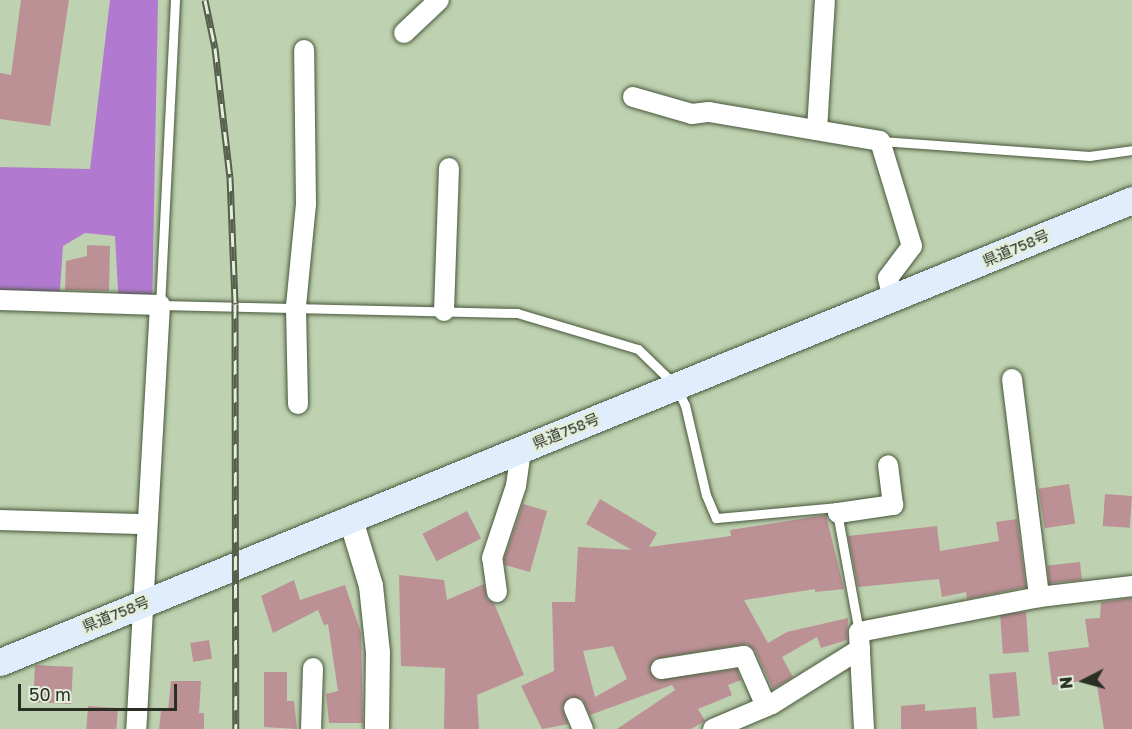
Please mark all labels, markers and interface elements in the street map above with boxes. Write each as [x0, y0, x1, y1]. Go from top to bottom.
street label: 県道758号 [980, 226, 1052, 270]
street label: 県道758号 [530, 409, 602, 453]
street label: 県道758号 [80, 592, 152, 636]
north arrow [1054, 651, 1114, 711]
scale bar [21, 672, 180, 710]
text: N [1056, 676, 1077, 690]
text: 50 m [29, 683, 71, 705]

